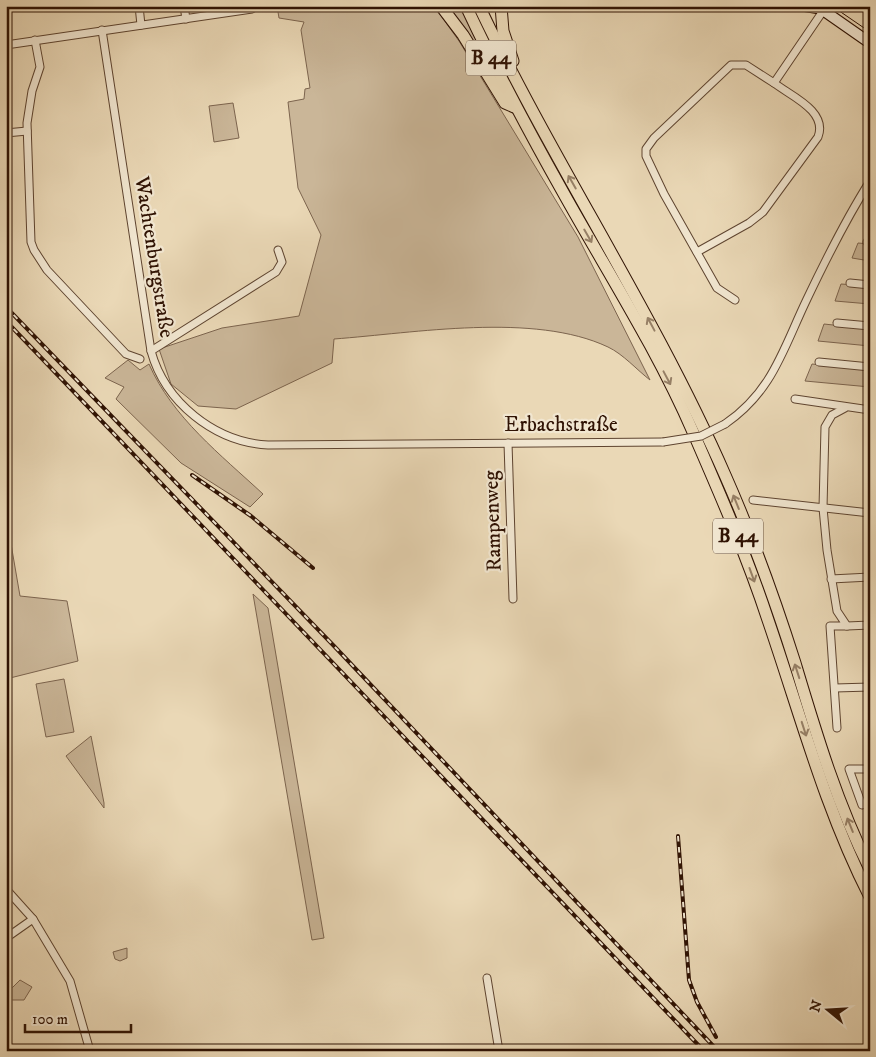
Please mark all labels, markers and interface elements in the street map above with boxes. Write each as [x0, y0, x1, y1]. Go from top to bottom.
road number: B 44 [466, 40, 516, 76]
street label: Wachtenburgstraße [128, 173, 180, 340]
one-way arrow [566, 175, 576, 190]
one-way arrow [583, 228, 593, 243]
one-way arrow [646, 317, 655, 332]
one-way arrow [663, 370, 672, 385]
street label: Erbachstraße [504, 412, 618, 438]
street label: Rampenweg [478, 469, 508, 572]
one-way arrow [731, 495, 741, 510]
road number: B 44 [713, 518, 763, 554]
one-way arrow [748, 567, 757, 582]
one-way arrow [792, 664, 801, 680]
one-way arrow [800, 721, 810, 737]
one-way arrow [845, 818, 854, 833]
north arrow [804, 984, 854, 1034]
text: N [806, 998, 827, 1015]
scale bar [25, 1002, 131, 1034]
text: 100 m [32, 1010, 68, 1029]

